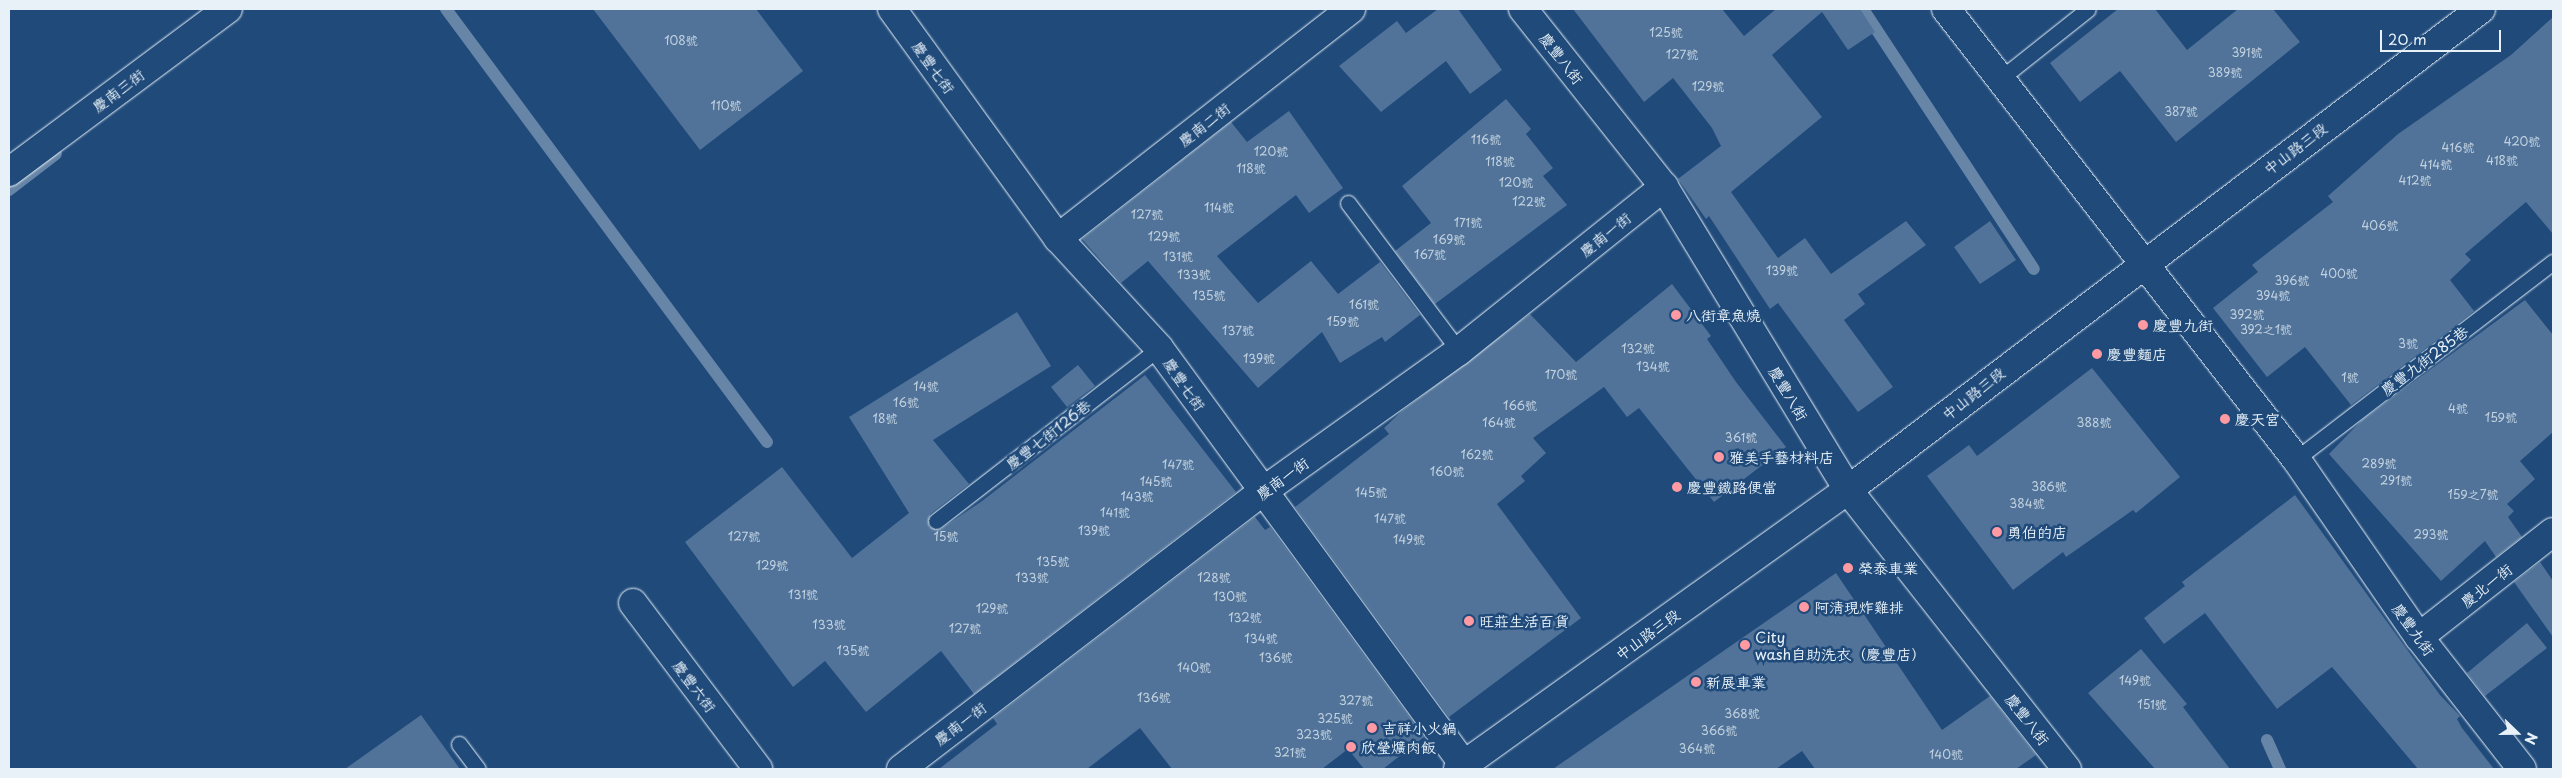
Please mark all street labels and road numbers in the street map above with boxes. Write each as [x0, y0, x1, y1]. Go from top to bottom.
street label: 慶豐八街 [1536, 29, 1588, 87]
street label: 慶豐七街 [909, 37, 959, 97]
street label: 慶南三街 [89, 65, 147, 115]
street label: 慶南二街 [1175, 98, 1233, 150]
street label: 中山路三段 [2260, 118, 2330, 178]
street label: 慶南一街 [1576, 208, 1634, 260]
street label: 慶豐九街285巷 [2377, 322, 2471, 398]
street label: 慶豐七街 [1160, 354, 1210, 414]
street label: 慶豐八街 [1766, 363, 1812, 423]
street label: 中山路三段 [1938, 363, 2008, 423]
street label: 慶豐七街126巷 [1002, 395, 1094, 473]
street label: 慶南一街 [1252, 453, 1312, 503]
street label: 慶北一街 [2457, 559, 2515, 611]
street label: 慶豐九街 [2389, 599, 2439, 659]
street label: 中山路三段 [1611, 605, 1683, 663]
street label: 慶豐六街 [670, 657, 720, 715]
street label: 慶豐八街 [2002, 690, 2054, 748]
street label: 慶南一街 [931, 698, 989, 748]

